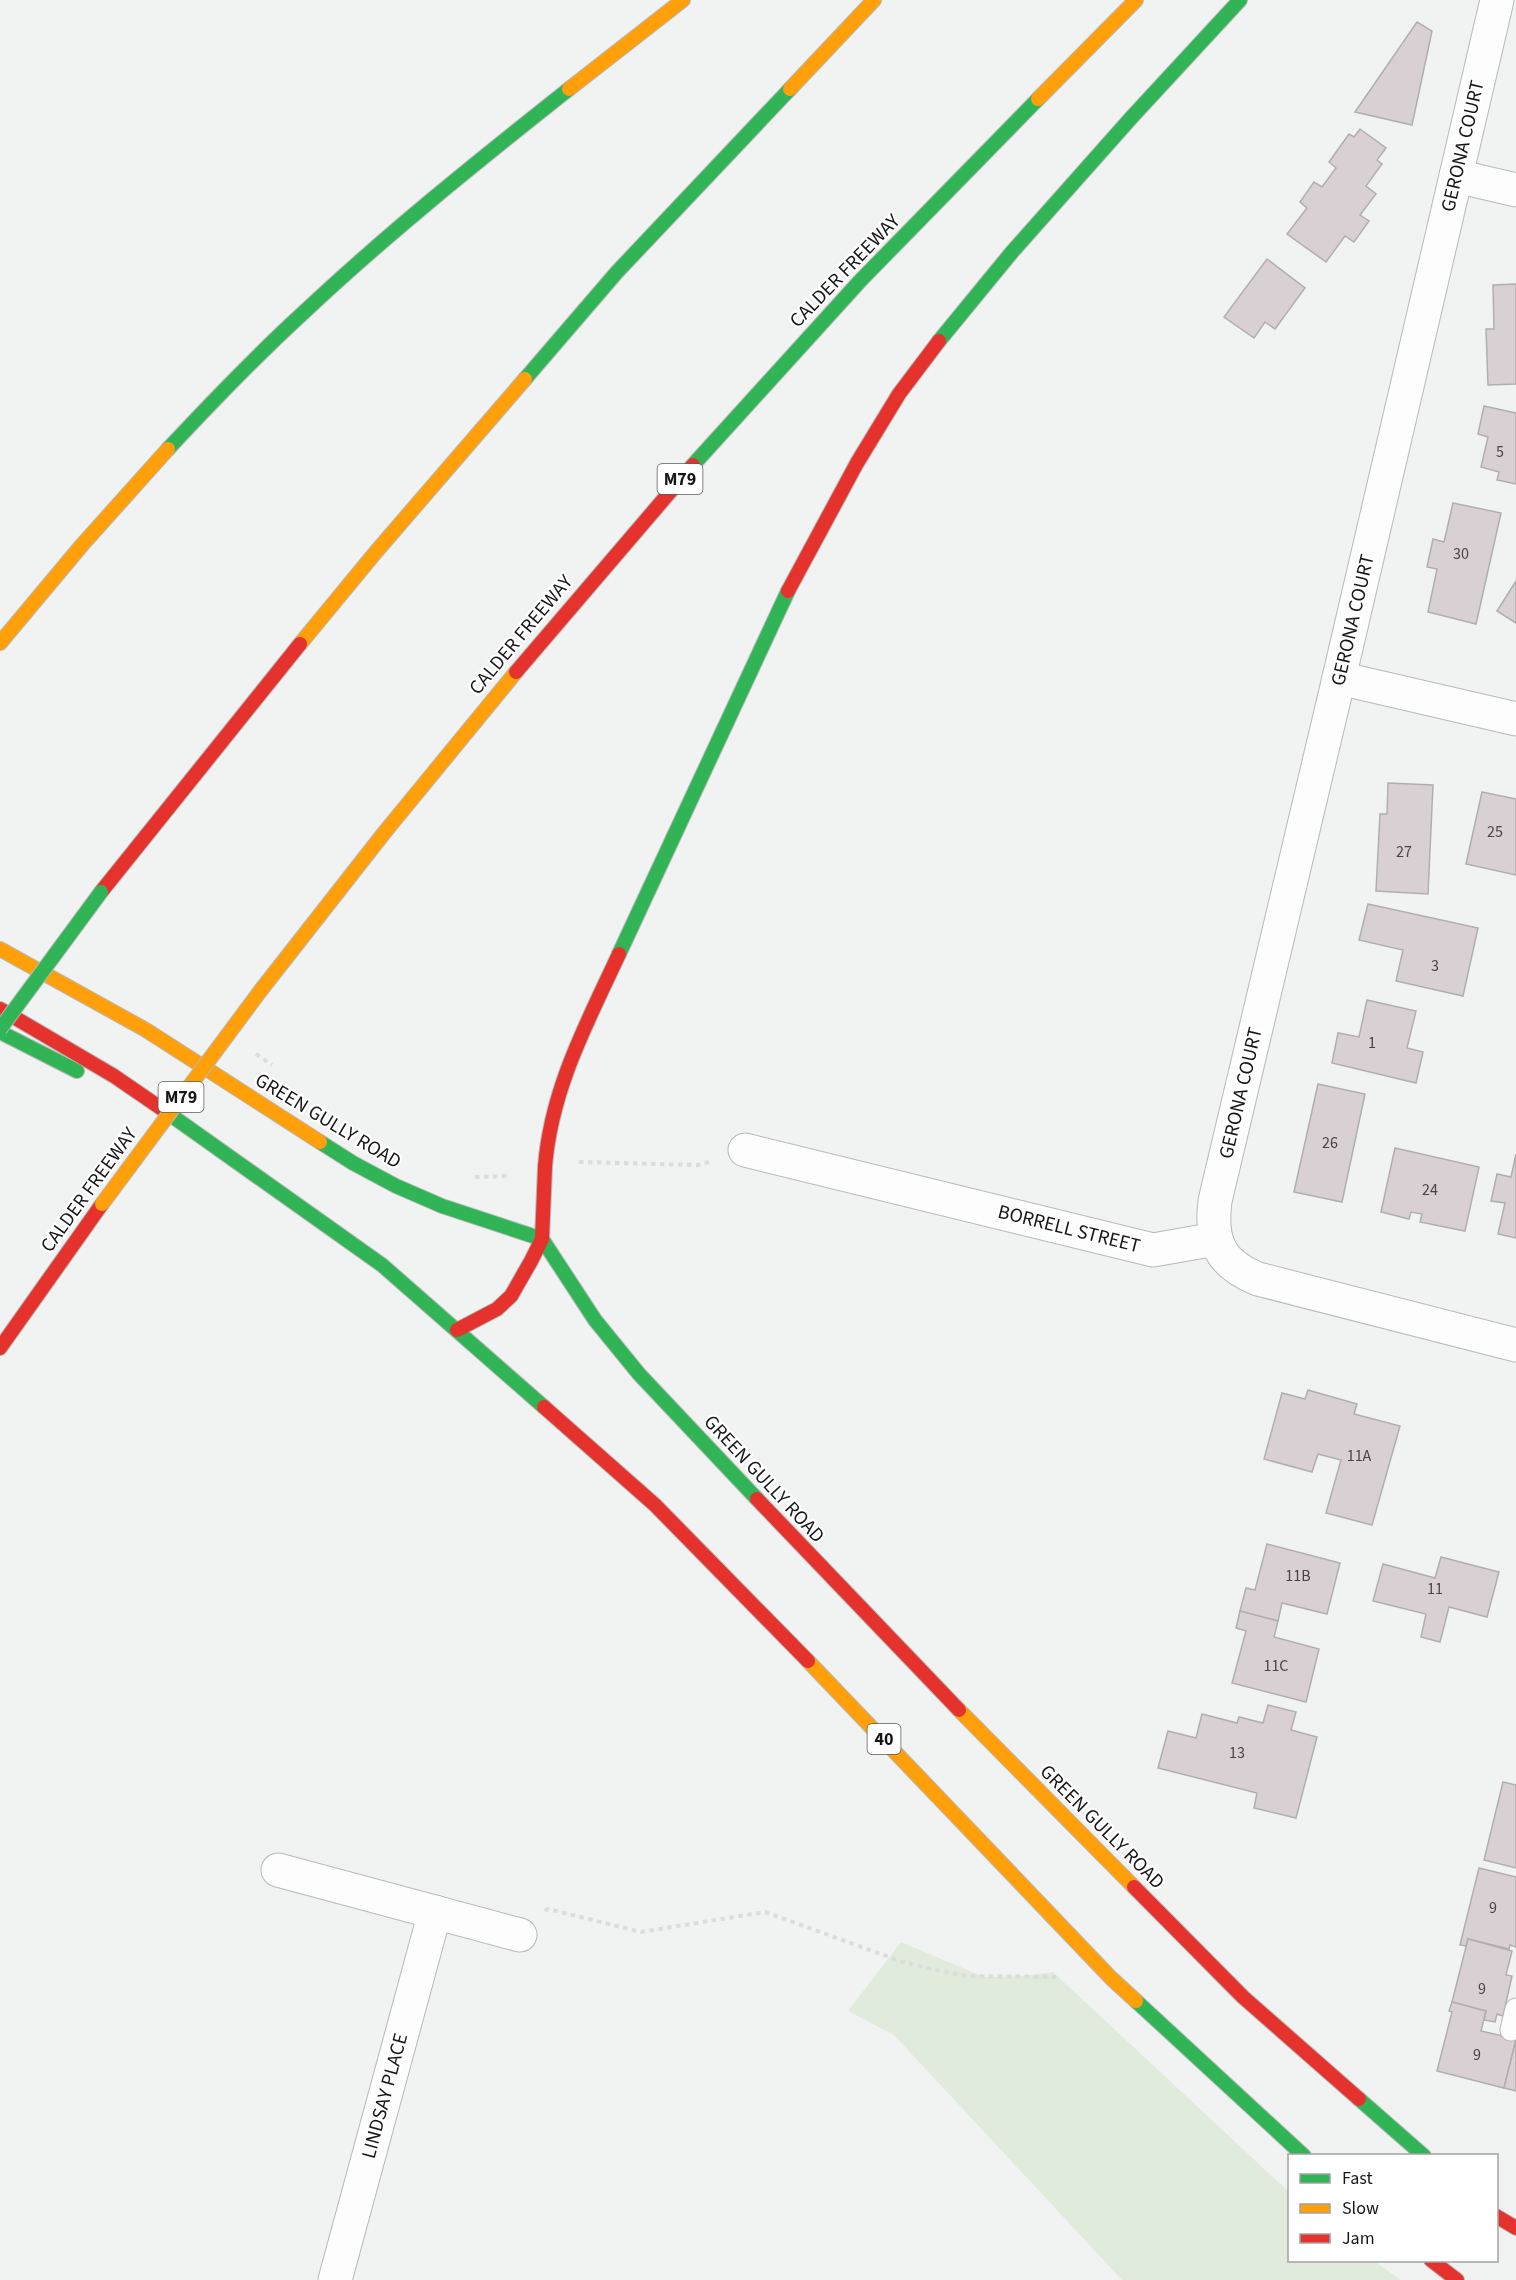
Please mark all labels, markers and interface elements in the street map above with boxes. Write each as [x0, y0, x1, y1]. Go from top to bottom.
street label: GERONA COURT [1434, 77, 1492, 215]
street label: CALDER FREEWAY [783, 208, 907, 334]
house number: 5 [1496, 441, 1504, 463]
road number: M79 [658, 464, 702, 494]
house number: 30 [1453, 543, 1469, 565]
street label: GERONA COURT [1324, 551, 1382, 689]
street label: CALDER FREEWAY [463, 569, 580, 701]
house number: 25 [1487, 821, 1503, 843]
house number: 27 [1396, 841, 1412, 863]
house number: 3 [1431, 955, 1439, 977]
street label: GERONA COURT [1212, 1024, 1270, 1162]
house number: 1 [1368, 1032, 1376, 1054]
street label: GREEN GULLY ROAD [250, 1066, 406, 1176]
road number: M79 [158, 1082, 204, 1112]
street label: CALDER FREEWAY [34, 1121, 144, 1258]
house number: 26 [1322, 1132, 1338, 1154]
house number: 24 [1422, 1179, 1438, 1201]
street label: BORRELL STREET [995, 1198, 1143, 1260]
street label: GREEN GULLY ROAD [697, 1409, 831, 1549]
house number: 11A [1347, 1445, 1372, 1467]
house number: 11B [1285, 1565, 1311, 1587]
house number: 11 [1427, 1578, 1443, 1600]
house number: 11C [1263, 1655, 1289, 1677]
road number: 40 [868, 1724, 900, 1754]
house number: 13 [1229, 1742, 1245, 1764]
street label: GREEN GULLY ROAD [1033, 1758, 1171, 1896]
house number: 9 [1489, 1897, 1497, 1919]
house number: 9 [1478, 1978, 1486, 2000]
street label: LINDSAY PLACE [355, 2030, 415, 2162]
house number: 9 [1473, 2044, 1481, 2066]
legend [1288, 2154, 1498, 2262]
text: Fast [1342, 2166, 1373, 2191]
text: Slow [1342, 2196, 1379, 2221]
text: Jam [1342, 2226, 1375, 2251]

